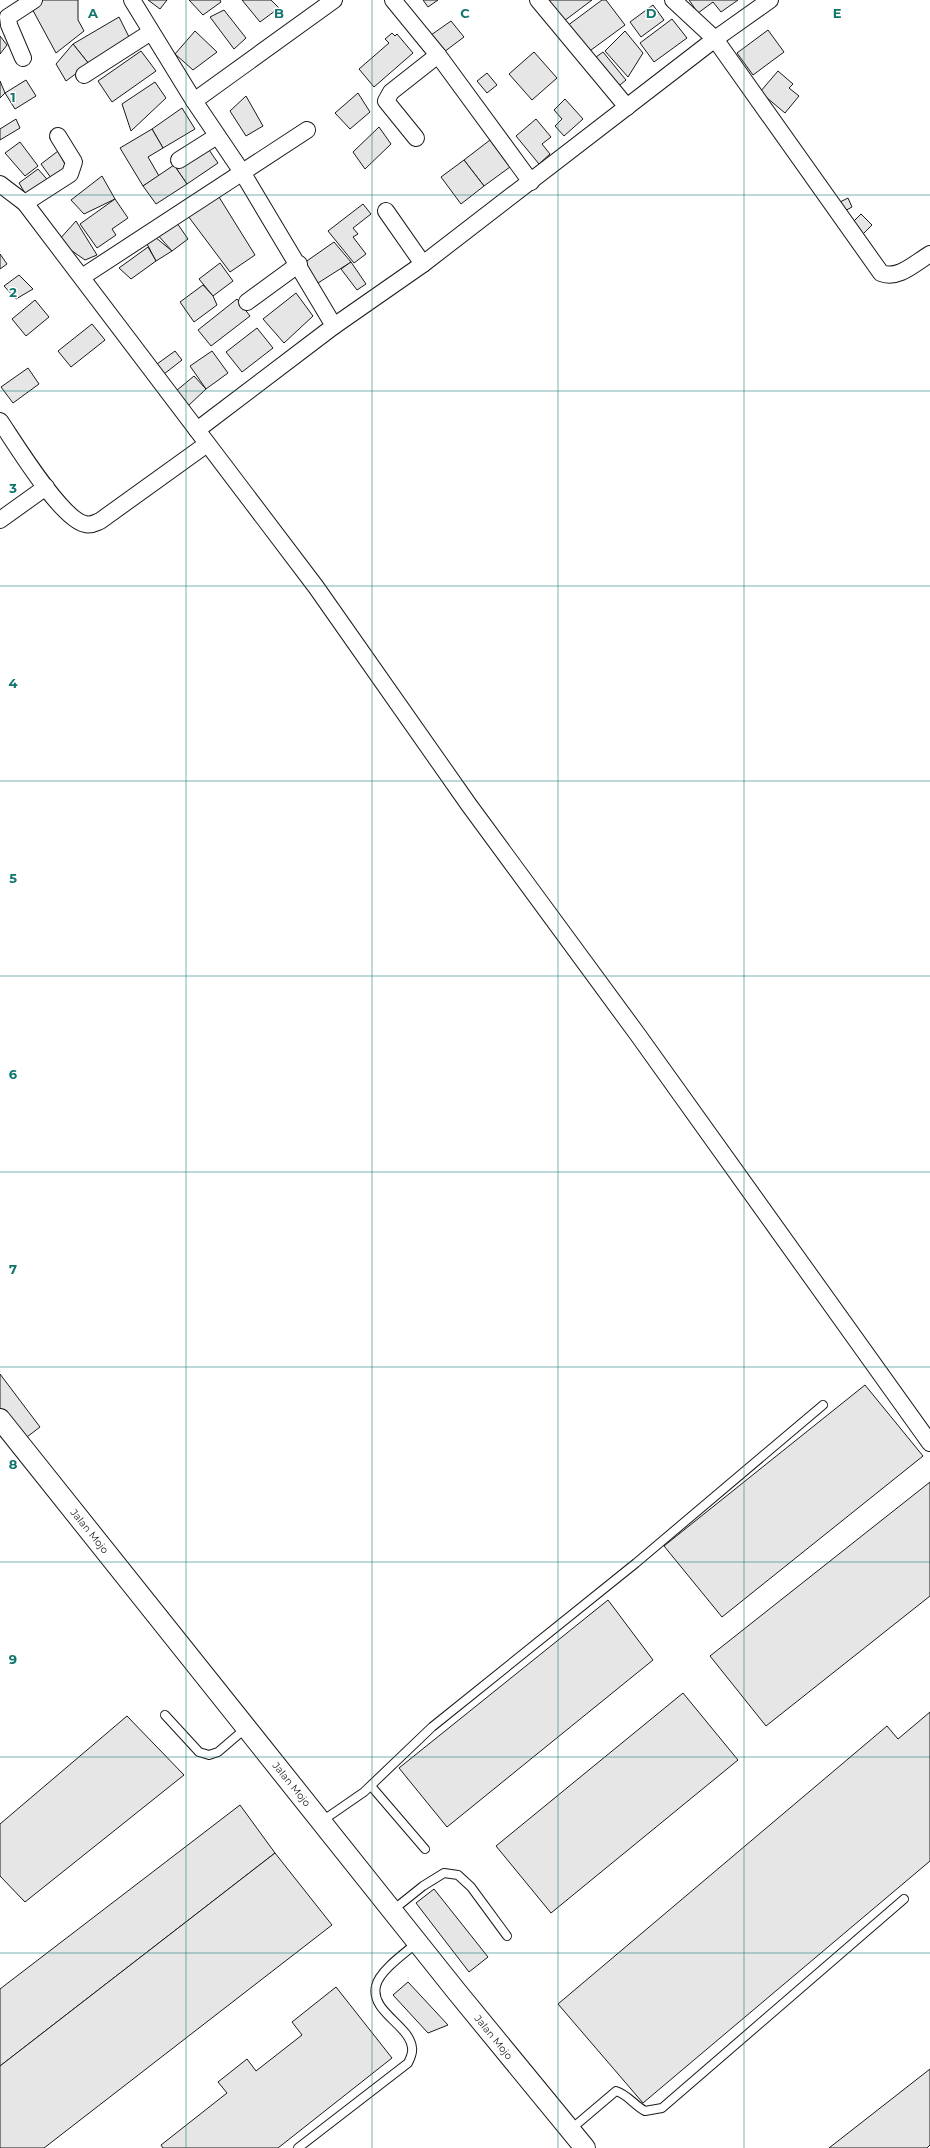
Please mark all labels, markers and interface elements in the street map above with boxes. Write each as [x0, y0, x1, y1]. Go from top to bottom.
text: A [87, 5, 99, 21]
text: B [274, 5, 284, 21]
text: C [460, 5, 470, 21]
text: D [646, 5, 657, 21]
text: E [833, 5, 842, 21]
text: 1 [10, 89, 16, 105]
text: 2 [9, 284, 17, 300]
text: 3 [8, 480, 17, 496]
text: 4 [9, 675, 18, 691]
text: 5 [9, 870, 17, 886]
text: 6 [9, 1066, 18, 1082]
text: 7 [9, 1261, 17, 1277]
text: 8 [9, 1456, 18, 1472]
street label: Jalan Mojo [67, 1506, 112, 1556]
text: 9 [9, 1651, 17, 1667]
street label: Jalan Mojo [269, 1759, 314, 1809]
street label: Jalan Mojo [471, 2012, 516, 2062]

